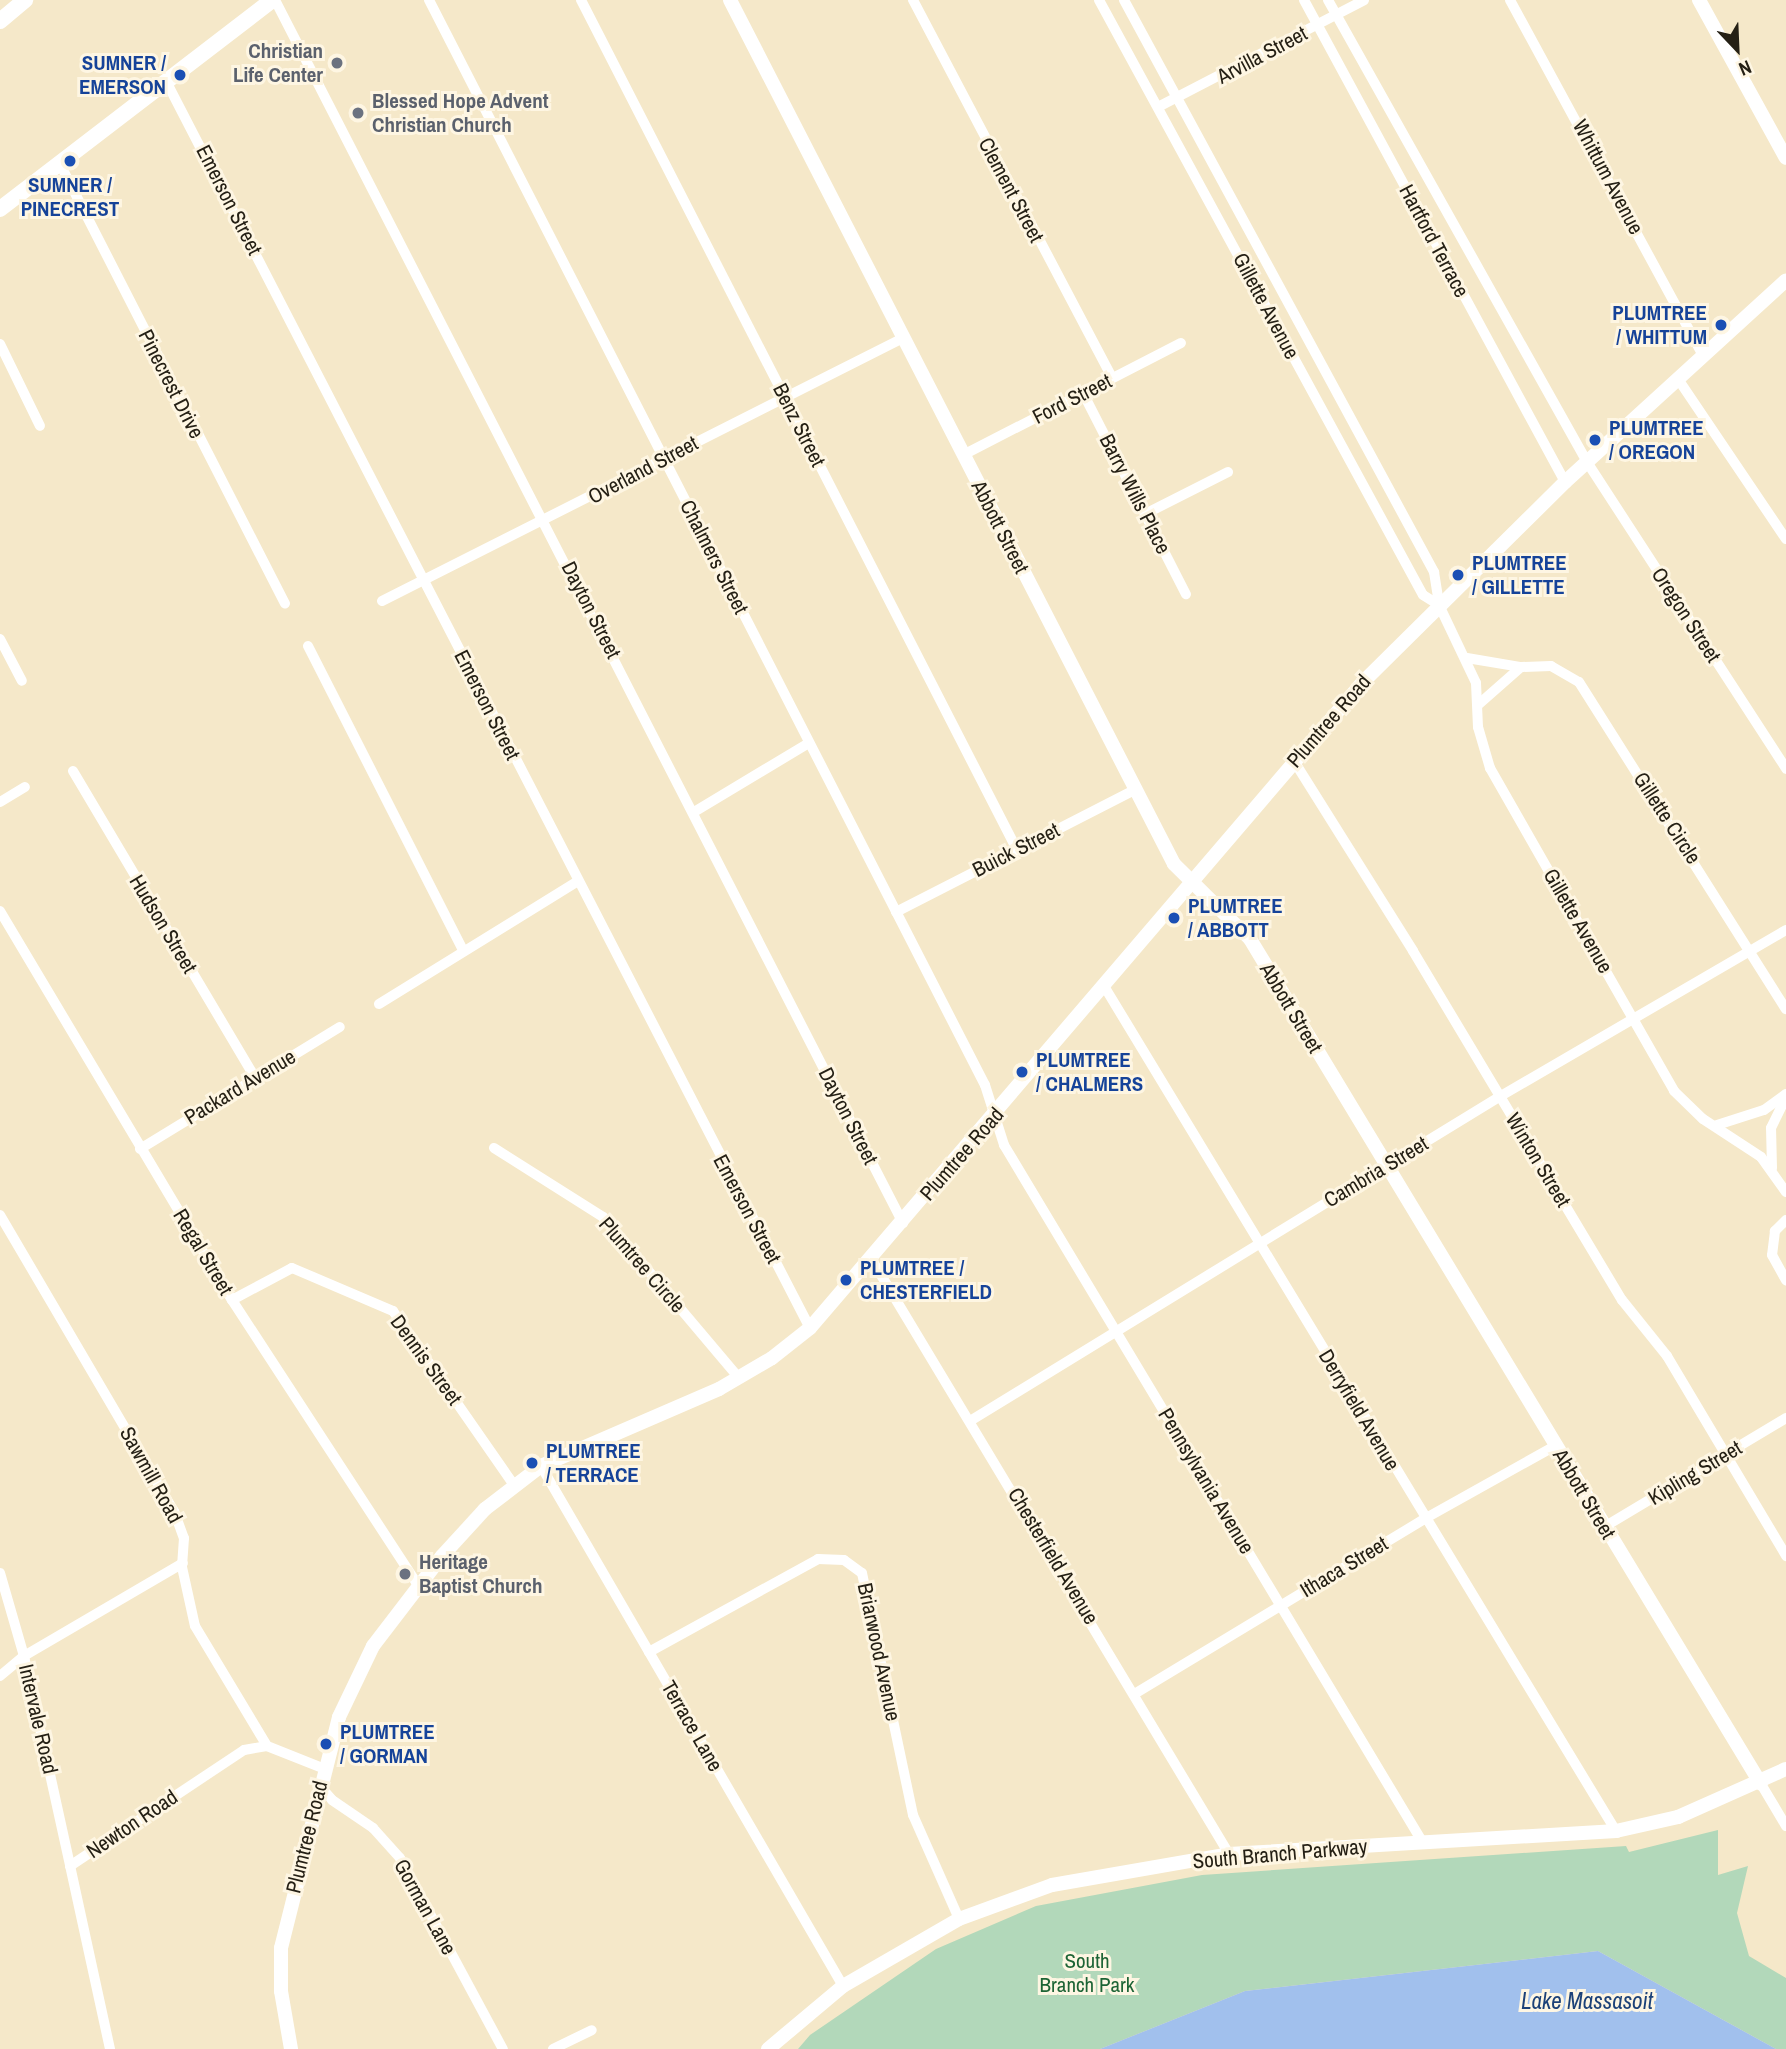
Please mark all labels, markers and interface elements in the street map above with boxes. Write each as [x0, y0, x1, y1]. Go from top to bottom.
north arrow [1702, 14, 1772, 84]
street label: Arvilla Street [1213, 21, 1311, 89]
place label: Christian Life Center [233, 38, 323, 88]
place label: SUMNER / EMERSON [79, 50, 166, 100]
text: N [1735, 54, 1755, 82]
marker: Christian Life Center [329, 55, 345, 71]
marker: SUMNER / EMERSON [172, 67, 188, 83]
place label: Blessed Hope Advent Christian Church [372, 88, 549, 138]
marker: Blessed Hope Advent Christian Church [350, 105, 366, 121]
street label: Whittum Avenue [1567, 115, 1649, 239]
street label: Clement Street [973, 133, 1049, 247]
street label: Emerson Street [191, 141, 267, 259]
marker: SUMNER / PINECREST [62, 153, 78, 169]
place label: SUMNER / PINECREST [21, 172, 119, 222]
street label: Hartford Terrace [1394, 180, 1474, 302]
street label: Gillette Avenue [1227, 248, 1305, 364]
place label: PLUMTREE / WHITTUM [1612, 300, 1707, 350]
marker: PLUMTREE / WHITTUM [1713, 317, 1729, 333]
street label: Pinecrest Drive [133, 325, 209, 443]
street label: Ford Street [1028, 368, 1116, 430]
street label: Benz Street [767, 379, 831, 471]
place label: PLUMTREE / OREGON [1609, 415, 1704, 465]
street label: Barry Wills Place [1094, 430, 1176, 558]
street label: Overland Street [584, 431, 702, 509]
marker: PLUMTREE / OREGON [1587, 432, 1603, 448]
street label: Abbott Street [966, 476, 1034, 578]
street label: Chalmers Street [675, 496, 753, 618]
place label: PLUMTREE / GILLETTE [1472, 550, 1567, 600]
street label: Dayton Street [556, 557, 626, 663]
street label: Oregon Street [1646, 563, 1726, 667]
marker: PLUMTREE / GILLETTE [1450, 567, 1466, 583]
street label: Emerson Street [449, 646, 525, 764]
street label: Plumtree Road [1282, 669, 1376, 773]
street label: Gillette Circle [1628, 767, 1706, 869]
street label: Buick Street [968, 817, 1064, 883]
street label: Gillette Avenue [1538, 864, 1618, 978]
street label: Hudson Street [124, 870, 202, 978]
place label: PLUMTREE / ABBOTT [1188, 893, 1283, 943]
marker: PLUMTREE / ABBOTT [1166, 910, 1182, 926]
street label: Abbott Street [1254, 958, 1328, 1058]
street label: Packard Avenue [179, 1044, 301, 1130]
place label: PLUMTREE / CHALMERS [1036, 1047, 1143, 1097]
street label: Dayton Street [813, 1063, 883, 1169]
marker: PLUMTREE / CHALMERS [1014, 1064, 1030, 1080]
street label: Plumtree Road [915, 1102, 1009, 1206]
street label: Winton Street [1500, 1108, 1576, 1212]
street label: Cambria Street [1319, 1131, 1433, 1213]
street label: Emerson Street [708, 1150, 786, 1268]
street label: Regal Street [168, 1204, 238, 1300]
street label: Plumtree Circle [594, 1212, 690, 1318]
place label: PLUMTREE / CHESTERFIELD [860, 1255, 992, 1305]
marker: PLUMTREE / CHESTERFIELD [838, 1272, 854, 1288]
street label: Dennis Street [385, 1310, 467, 1410]
street label: Derryfield Avenue [1313, 1345, 1405, 1475]
street label: Pennsylvania Avenue [1152, 1403, 1260, 1559]
street label: Sawmill Road [114, 1422, 188, 1528]
street label: Kipling Street [1644, 1435, 1746, 1511]
place label: PLUMTREE / TERRACE [546, 1438, 641, 1488]
street label: Abbott Street [1547, 1444, 1621, 1544]
marker: PLUMTREE / TERRACE [524, 1455, 540, 1471]
street label: Chesterfield Avenue [1002, 1483, 1104, 1629]
street label: Ithaca Street [1296, 1531, 1392, 1603]
place label: Heritage Baptist Church [419, 1549, 542, 1599]
marker: Heritage Baptist Church [397, 1566, 413, 1582]
street label: Briarwood Avenue [852, 1580, 906, 1724]
street label: Intervale Road [13, 1662, 63, 1776]
street label: Terrace Lane [656, 1676, 728, 1776]
place label: PLUMTREE / GORMAN [340, 1719, 435, 1769]
marker: PLUMTREE / GORMAN [318, 1736, 334, 1752]
street label: Plumtree Road [281, 1778, 333, 1896]
street label: Newton Road [82, 1784, 182, 1864]
street label: South Branch Parkway [1192, 1834, 1368, 1874]
street label: Gorman Lane [388, 1855, 462, 1959]
park label: South Branch Park [1040, 1948, 1134, 1998]
water label: Lake Massasoit [1521, 1987, 1653, 2015]

